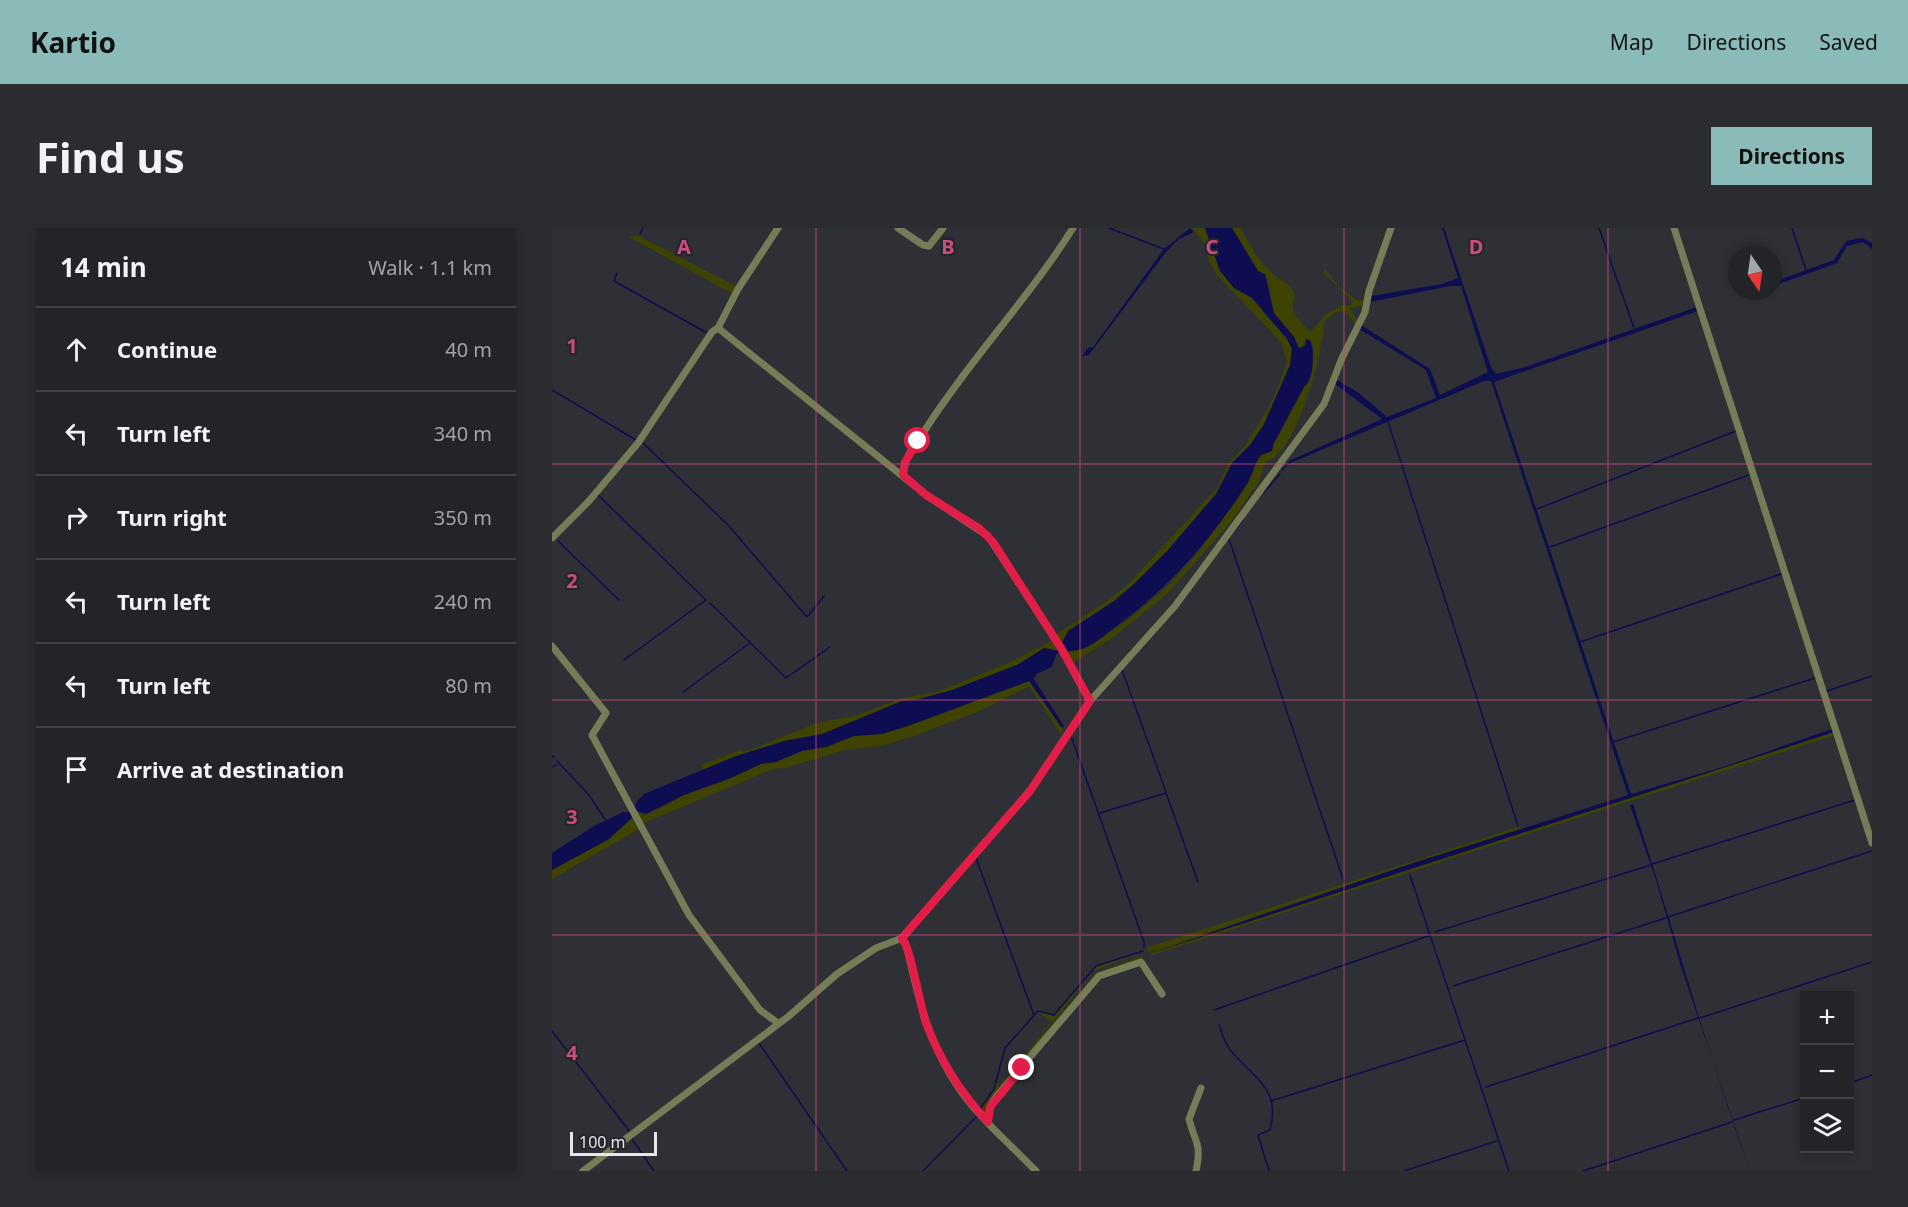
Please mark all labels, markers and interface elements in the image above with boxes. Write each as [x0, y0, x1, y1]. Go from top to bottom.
text: Kartio [30, 23, 116, 61]
text: Map [1610, 28, 1654, 56]
text: Directions [1687, 28, 1786, 56]
text: Saved [1819, 28, 1878, 56]
button: Directions [1711, 127, 1872, 185]
text: Find us [36, 128, 185, 185]
text: A [677, 233, 691, 260]
text: B [941, 233, 955, 260]
text: C [1206, 233, 1219, 260]
text: D [1469, 233, 1483, 260]
north arrow [1728, 246, 1782, 300]
text: 14 min [60, 249, 147, 285]
text: Walk · 1.1 km [368, 254, 492, 281]
text: 1 [566, 332, 578, 359]
icon: ahead [60, 333, 93, 366]
text: Continue [117, 334, 217, 364]
text: 40 m [445, 336, 492, 363]
icon: left [60, 417, 93, 450]
text: Turn left [117, 418, 211, 448]
text: 340 m [434, 420, 492, 447]
route start [904, 427, 930, 453]
icon: right [60, 501, 93, 534]
text: Turn right [117, 502, 227, 532]
text: 350 m [434, 504, 492, 531]
text: 2 [566, 567, 578, 594]
icon: left [60, 585, 93, 618]
text: Turn left [117, 586, 211, 616]
text: 240 m [434, 588, 492, 615]
icon: left [60, 669, 93, 702]
text: Turn left [117, 670, 211, 700]
text: 80 m [445, 672, 492, 699]
icon: arrive [60, 753, 93, 786]
text: Arrive at destination [117, 754, 344, 784]
text: 3 [566, 803, 578, 830]
map controls [1800, 991, 1854, 1153]
button: + [1800, 991, 1854, 1045]
text: 4 [566, 1039, 578, 1066]
button: − [1800, 1045, 1854, 1099]
route end [1008, 1054, 1034, 1080]
button: layers [1800, 1099, 1854, 1153]
scale bar [570, 1129, 657, 1156]
text: 100 m [579, 1131, 626, 1153]

